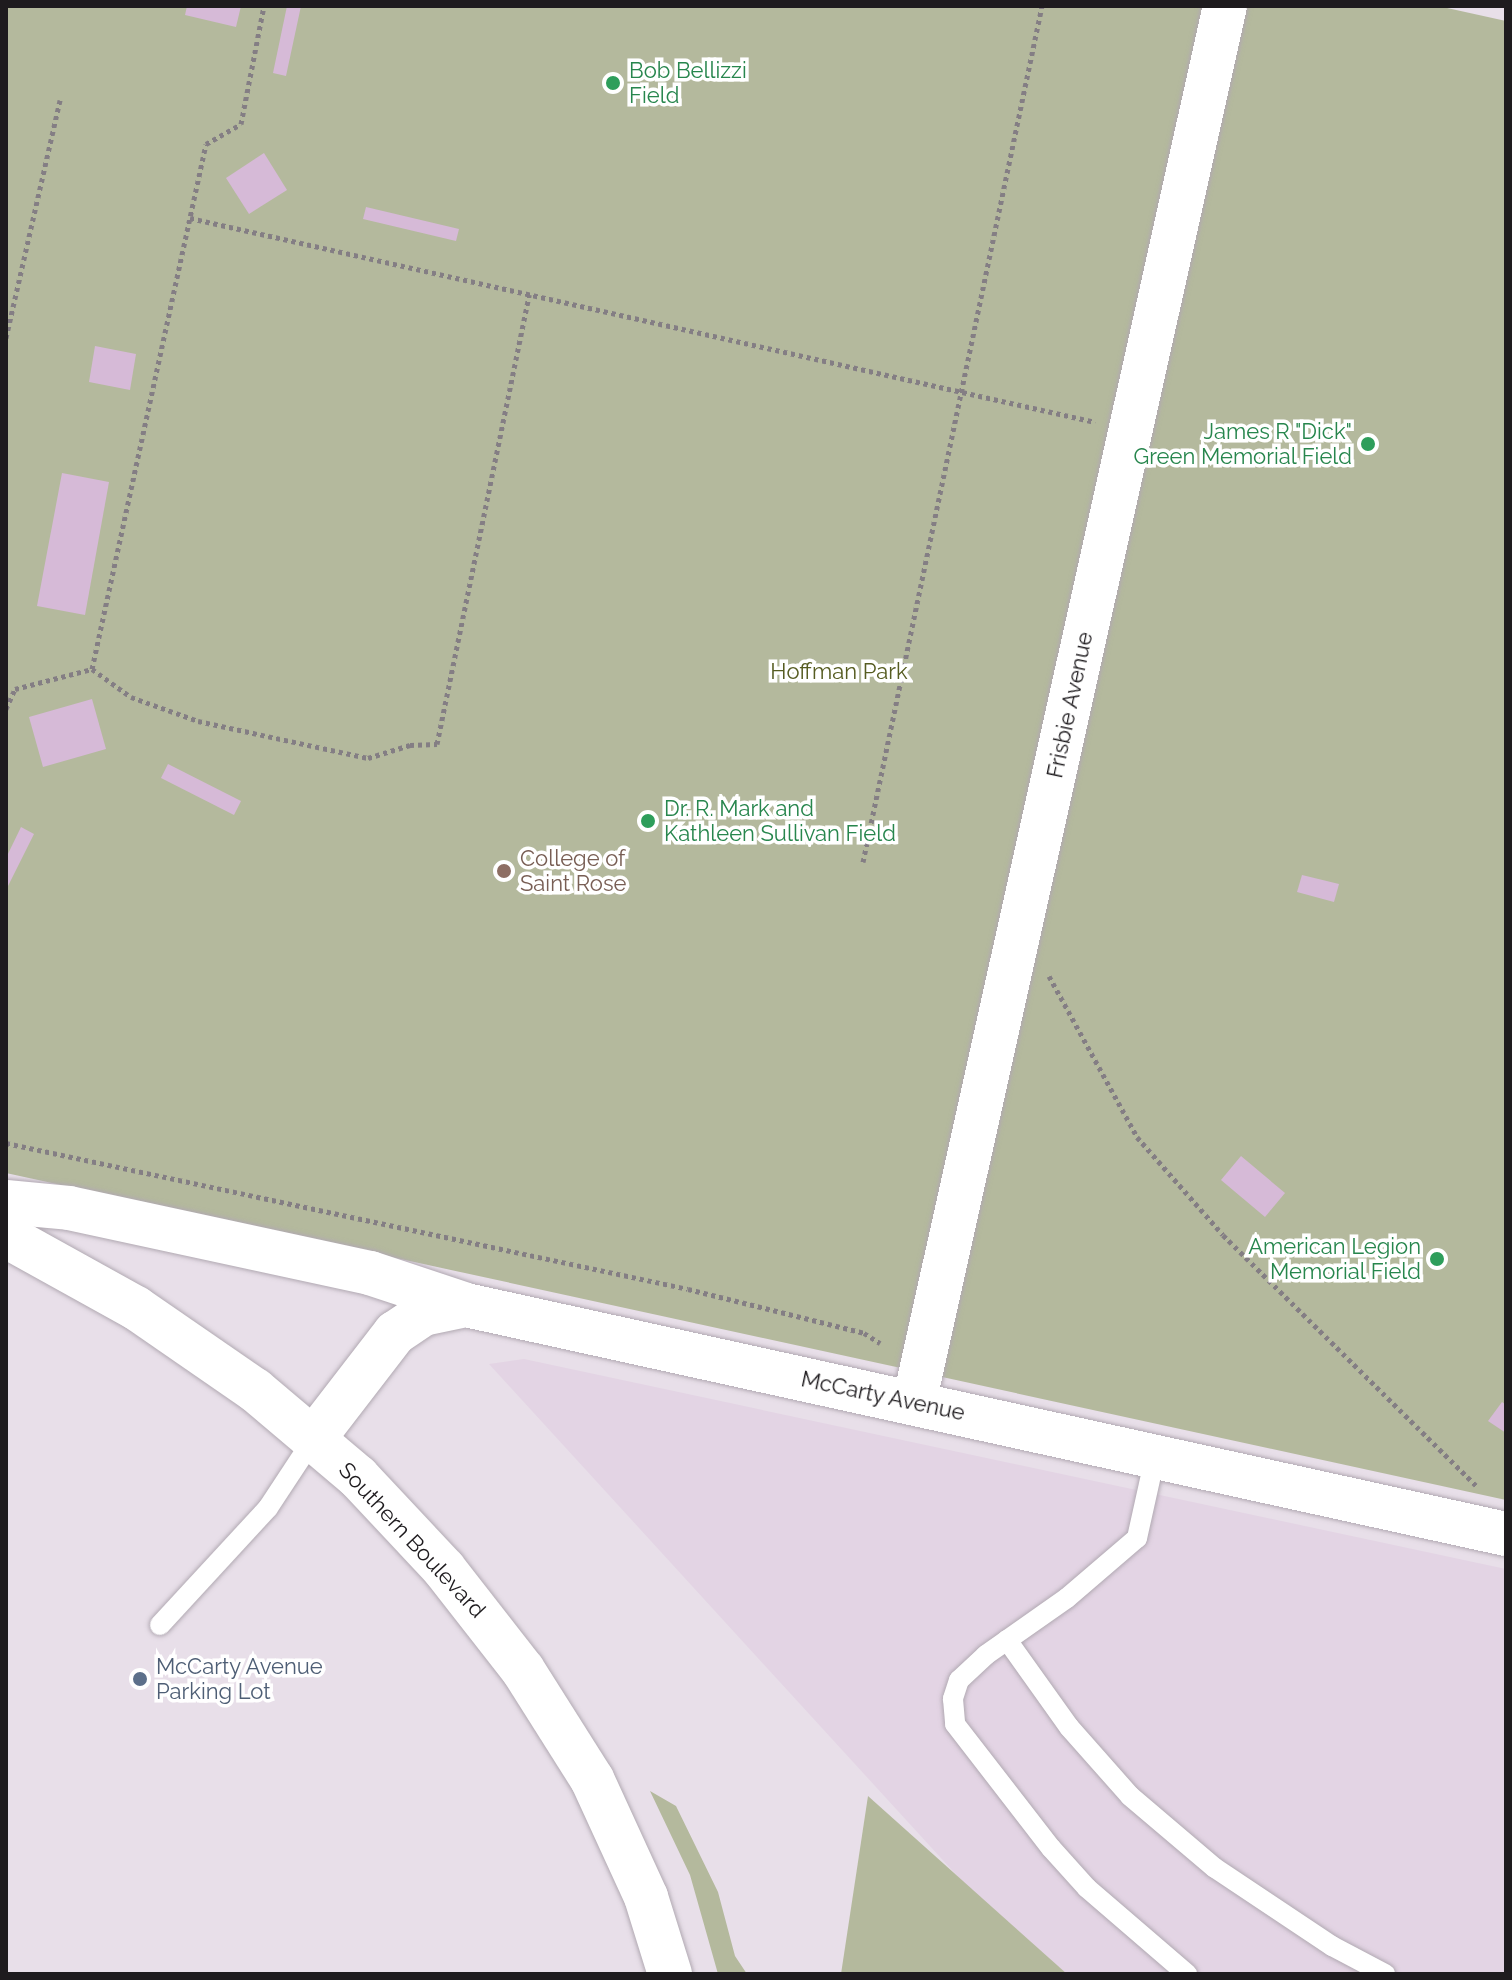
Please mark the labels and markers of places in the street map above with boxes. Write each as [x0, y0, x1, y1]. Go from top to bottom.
place label: Bob Bellizzi Field [629, 57, 747, 108]
marker: Bob Bellizzi Field [604, 74, 622, 92]
place label: James R "Dick" Green Memorial Field [1133, 418, 1352, 470]
marker: James R "Dick" Green Memorial Field [1359, 435, 1377, 453]
place label: Dr. R. Mark and Kathleen Sullivan Field [664, 795, 896, 846]
marker: Dr. R. Mark and Kathleen Sullivan Field [639, 812, 657, 830]
place label: College of Saint Rose [520, 845, 626, 896]
marker: College of Saint Rose [495, 862, 513, 880]
place label: American Legion Memorial Field [1248, 1233, 1421, 1284]
marker: American Legion Memorial Field [1428, 1250, 1446, 1268]
place label: McCarty Avenue Parking Lot [156, 1653, 324, 1704]
marker: McCarty Avenue Parking Lot [131, 1670, 149, 1688]

